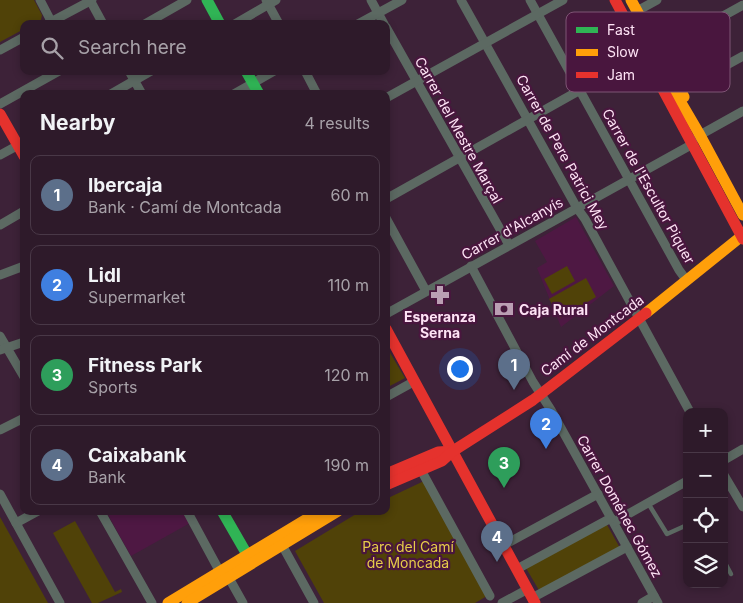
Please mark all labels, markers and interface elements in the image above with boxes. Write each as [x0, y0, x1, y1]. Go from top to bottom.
legend [566, 12, 730, 92]
search box [20, 20, 390, 75]
text: Fast [607, 21, 635, 38]
icon: search [38, 34, 66, 62]
text: Search here [78, 36, 187, 59]
text: Slow [607, 43, 639, 60]
street label: Carrer del Mestre Marçal [412, 54, 506, 206]
text: Jam [607, 66, 635, 83]
street label: Carrer de Pere Patrici Mey [513, 71, 613, 233]
street label: Carrer de l'Escultor Piquer [599, 106, 699, 266]
text: Nearby [40, 110, 115, 135]
text: 4 results [305, 113, 370, 133]
text: Ibercaja [88, 174, 162, 197]
text: 1 [54, 185, 60, 205]
text: 60 m [330, 185, 369, 205]
street label: Carrer d'Alcanyís [458, 193, 566, 263]
text: Bank · Camí de Montcada [88, 197, 282, 217]
text: Lidl [88, 264, 121, 287]
text: 2 [52, 275, 62, 295]
text: 110 m [327, 275, 369, 295]
pharmacy icon: Esperanza Serna [429, 284, 451, 306]
text: Supermarket [88, 287, 185, 307]
street label: Camí de Montcada [537, 291, 647, 379]
bank icon: Caja Rural [493, 298, 515, 320]
place label: Caja Rural [519, 301, 588, 318]
place label: Esperanza Serna [404, 308, 476, 341]
pin: 1 [498, 349, 530, 390]
text: Fitness Park [88, 354, 202, 377]
your location [447, 356, 473, 382]
text: 3 [52, 365, 62, 385]
text: 120 m [324, 365, 369, 385]
text: Sports [88, 377, 137, 397]
pin: 2 [530, 408, 562, 449]
map controls [683, 408, 728, 588]
button: + [683, 408, 728, 453]
street label: Carrer Doménec Gómez [574, 432, 666, 580]
text: Caixabank [88, 444, 186, 467]
pin: 3 [488, 447, 520, 488]
button: − [683, 453, 728, 498]
text: 4 [52, 455, 62, 475]
text: 190 m [324, 455, 369, 475]
text: Bank [88, 467, 126, 487]
button: locate [683, 498, 728, 543]
pin: 4 [481, 521, 513, 562]
park label: Parc del Camí de Moncada [362, 538, 454, 571]
button: layers [683, 543, 728, 588]

